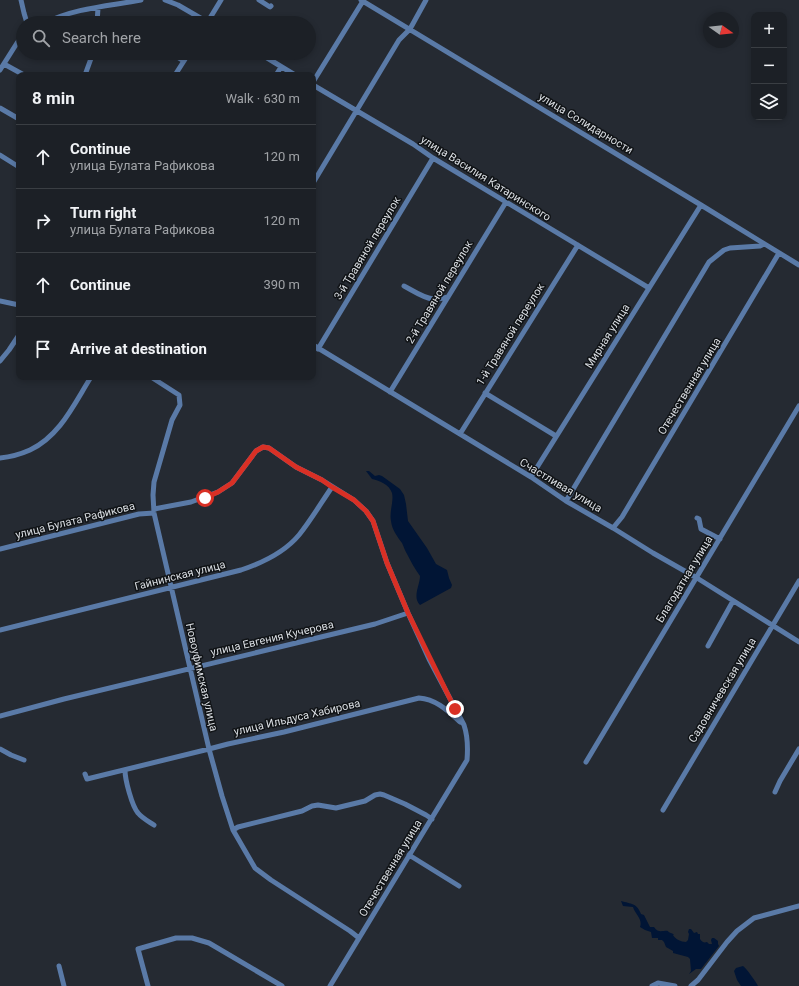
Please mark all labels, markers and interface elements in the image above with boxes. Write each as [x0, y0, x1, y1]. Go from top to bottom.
north arrow [703, 12, 739, 48]
map controls [751, 12, 787, 120]
button: + [751, 12, 787, 48]
search box [16, 16, 316, 60]
icon: search [30, 27, 52, 49]
text: Search here [62, 29, 141, 47]
button: − [751, 48, 787, 84]
button: layers [751, 84, 787, 120]
text: 8 min [32, 88, 75, 108]
street label: улица Солидарности [536, 90, 635, 157]
text: Walk · 630 m [225, 91, 300, 106]
street label: улица Василия Катаринского [418, 133, 553, 224]
text: Continue [70, 140, 131, 158]
icon: ahead [32, 146, 54, 168]
text: 120 m [263, 149, 300, 164]
text: улица Булата Рафикова [70, 158, 215, 173]
street label: 3-й Травяной переулок [331, 194, 403, 302]
text: Turn right [70, 204, 136, 222]
icon: right [32, 210, 54, 232]
text: 120 m [263, 213, 300, 228]
text: улица Булата Рафикова [70, 222, 215, 237]
street label: 2-й Травяной переулок [403, 238, 475, 346]
icon: ahead [32, 274, 54, 296]
text: Continue [70, 276, 131, 294]
text: 390 m [263, 277, 300, 292]
street label: 1-й Травяной переулок [474, 281, 547, 388]
street label: Мирная улица [582, 302, 632, 371]
street label: Отечественная улица [655, 335, 724, 437]
icon: arrive [32, 338, 54, 360]
text: Arrive at destination [70, 340, 207, 358]
street label: Счастливая улица [517, 456, 604, 515]
route start [196, 489, 214, 507]
street label: улица Булата Рафикова [14, 499, 136, 542]
street label: Благодатная улица [653, 534, 715, 625]
street label: Гайнинская улица [133, 558, 227, 593]
street label: улица Евгения Кучерова [209, 618, 335, 659]
street label: Новоуфимская улица [183, 622, 220, 733]
street label: Садовничевская улица [686, 636, 759, 745]
street label: улица Ильдуса Хабирова [233, 697, 362, 738]
route end [446, 700, 464, 718]
street label: Отечественная улица [356, 817, 425, 919]

